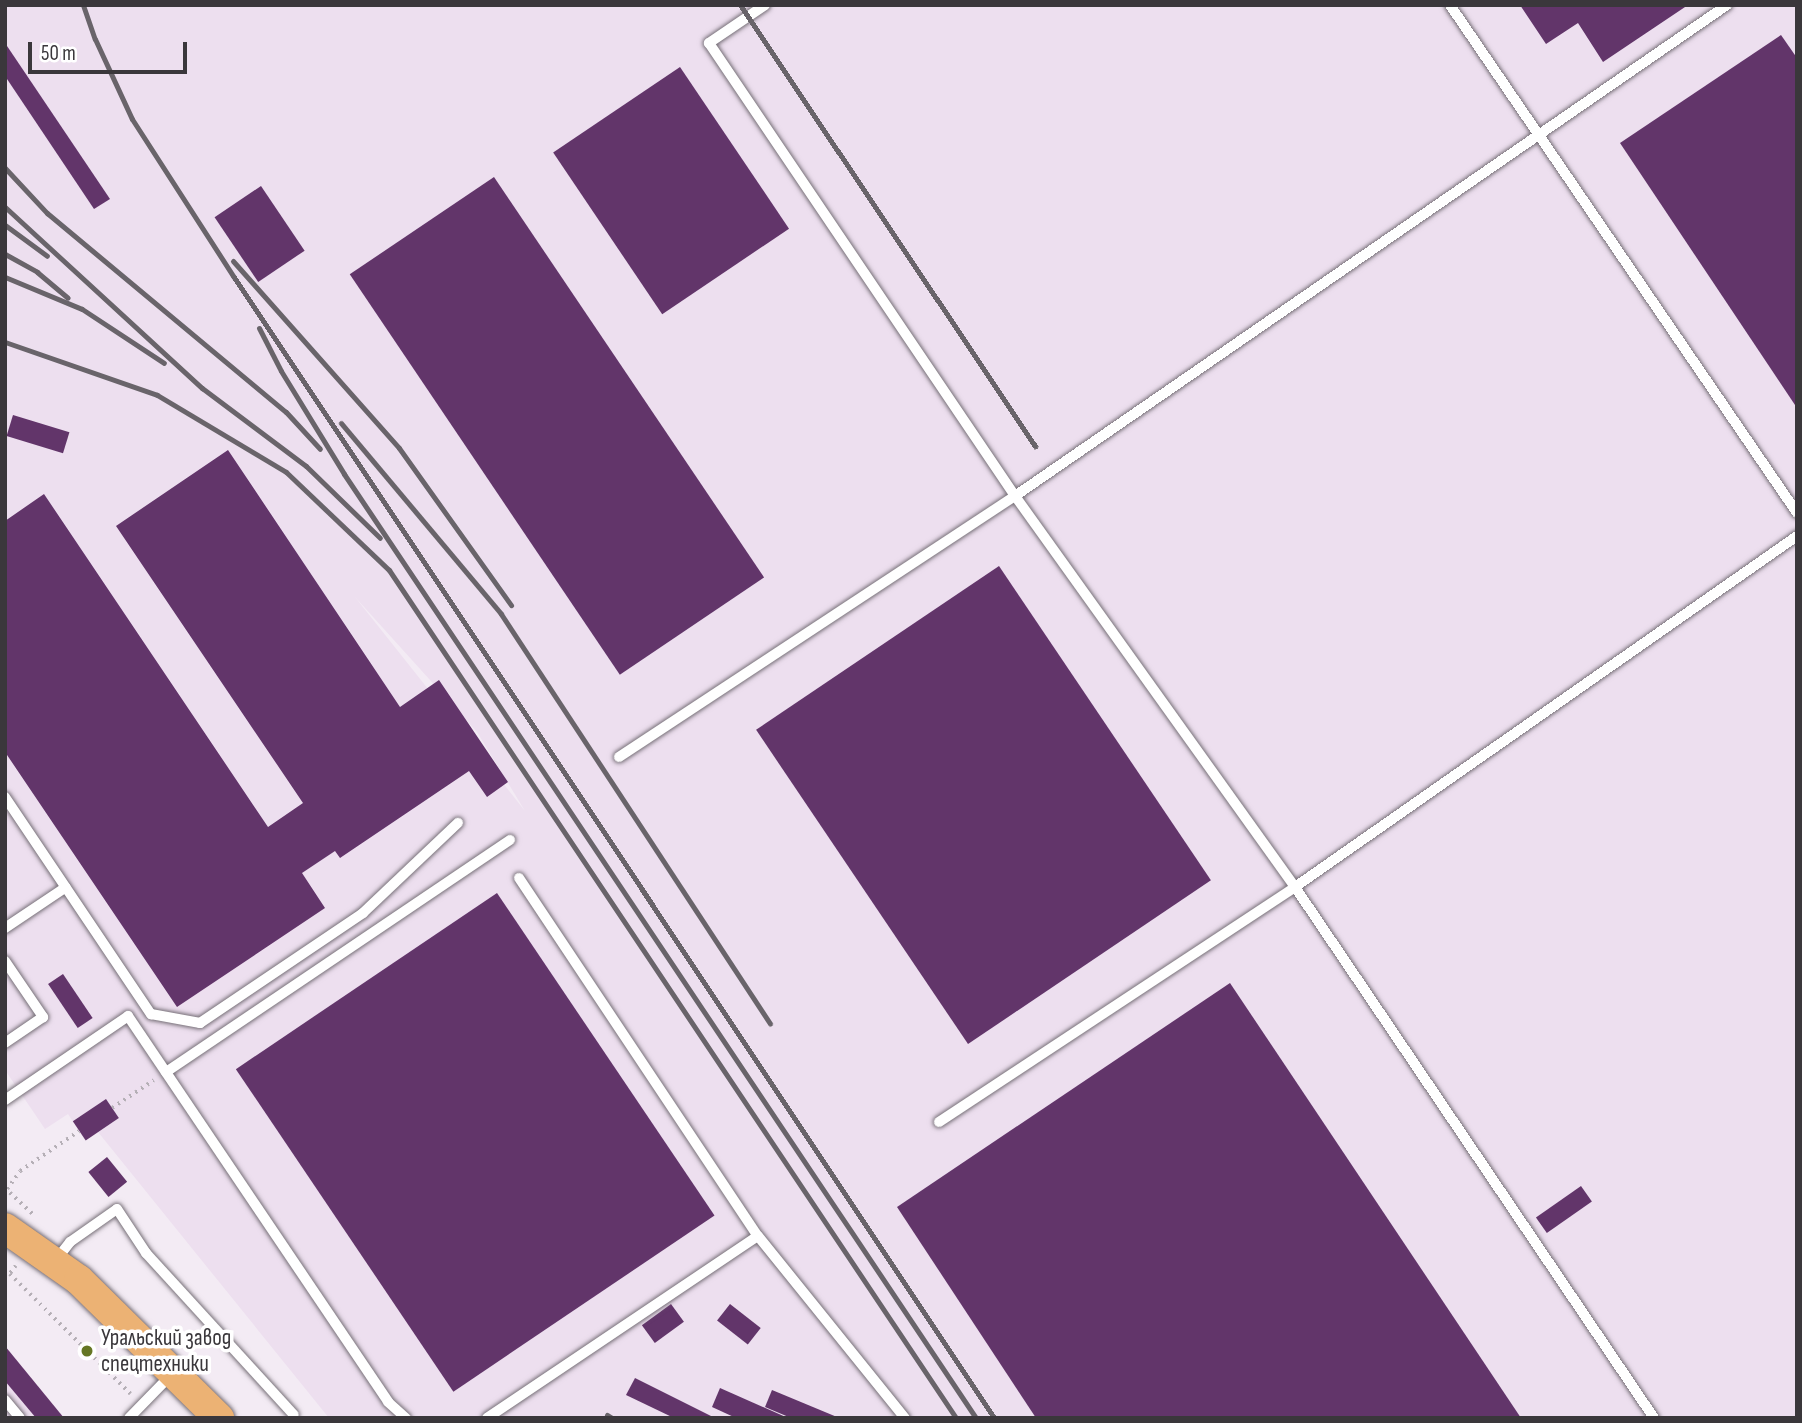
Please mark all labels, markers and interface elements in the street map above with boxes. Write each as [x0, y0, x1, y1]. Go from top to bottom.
scale bar [32, 28, 191, 72]
text: 50 m [41, 41, 76, 66]
place label: Уральский завод спецтехники [101, 1324, 231, 1378]
marker: Уральский завод спецтехники [79, 1343, 95, 1359]

